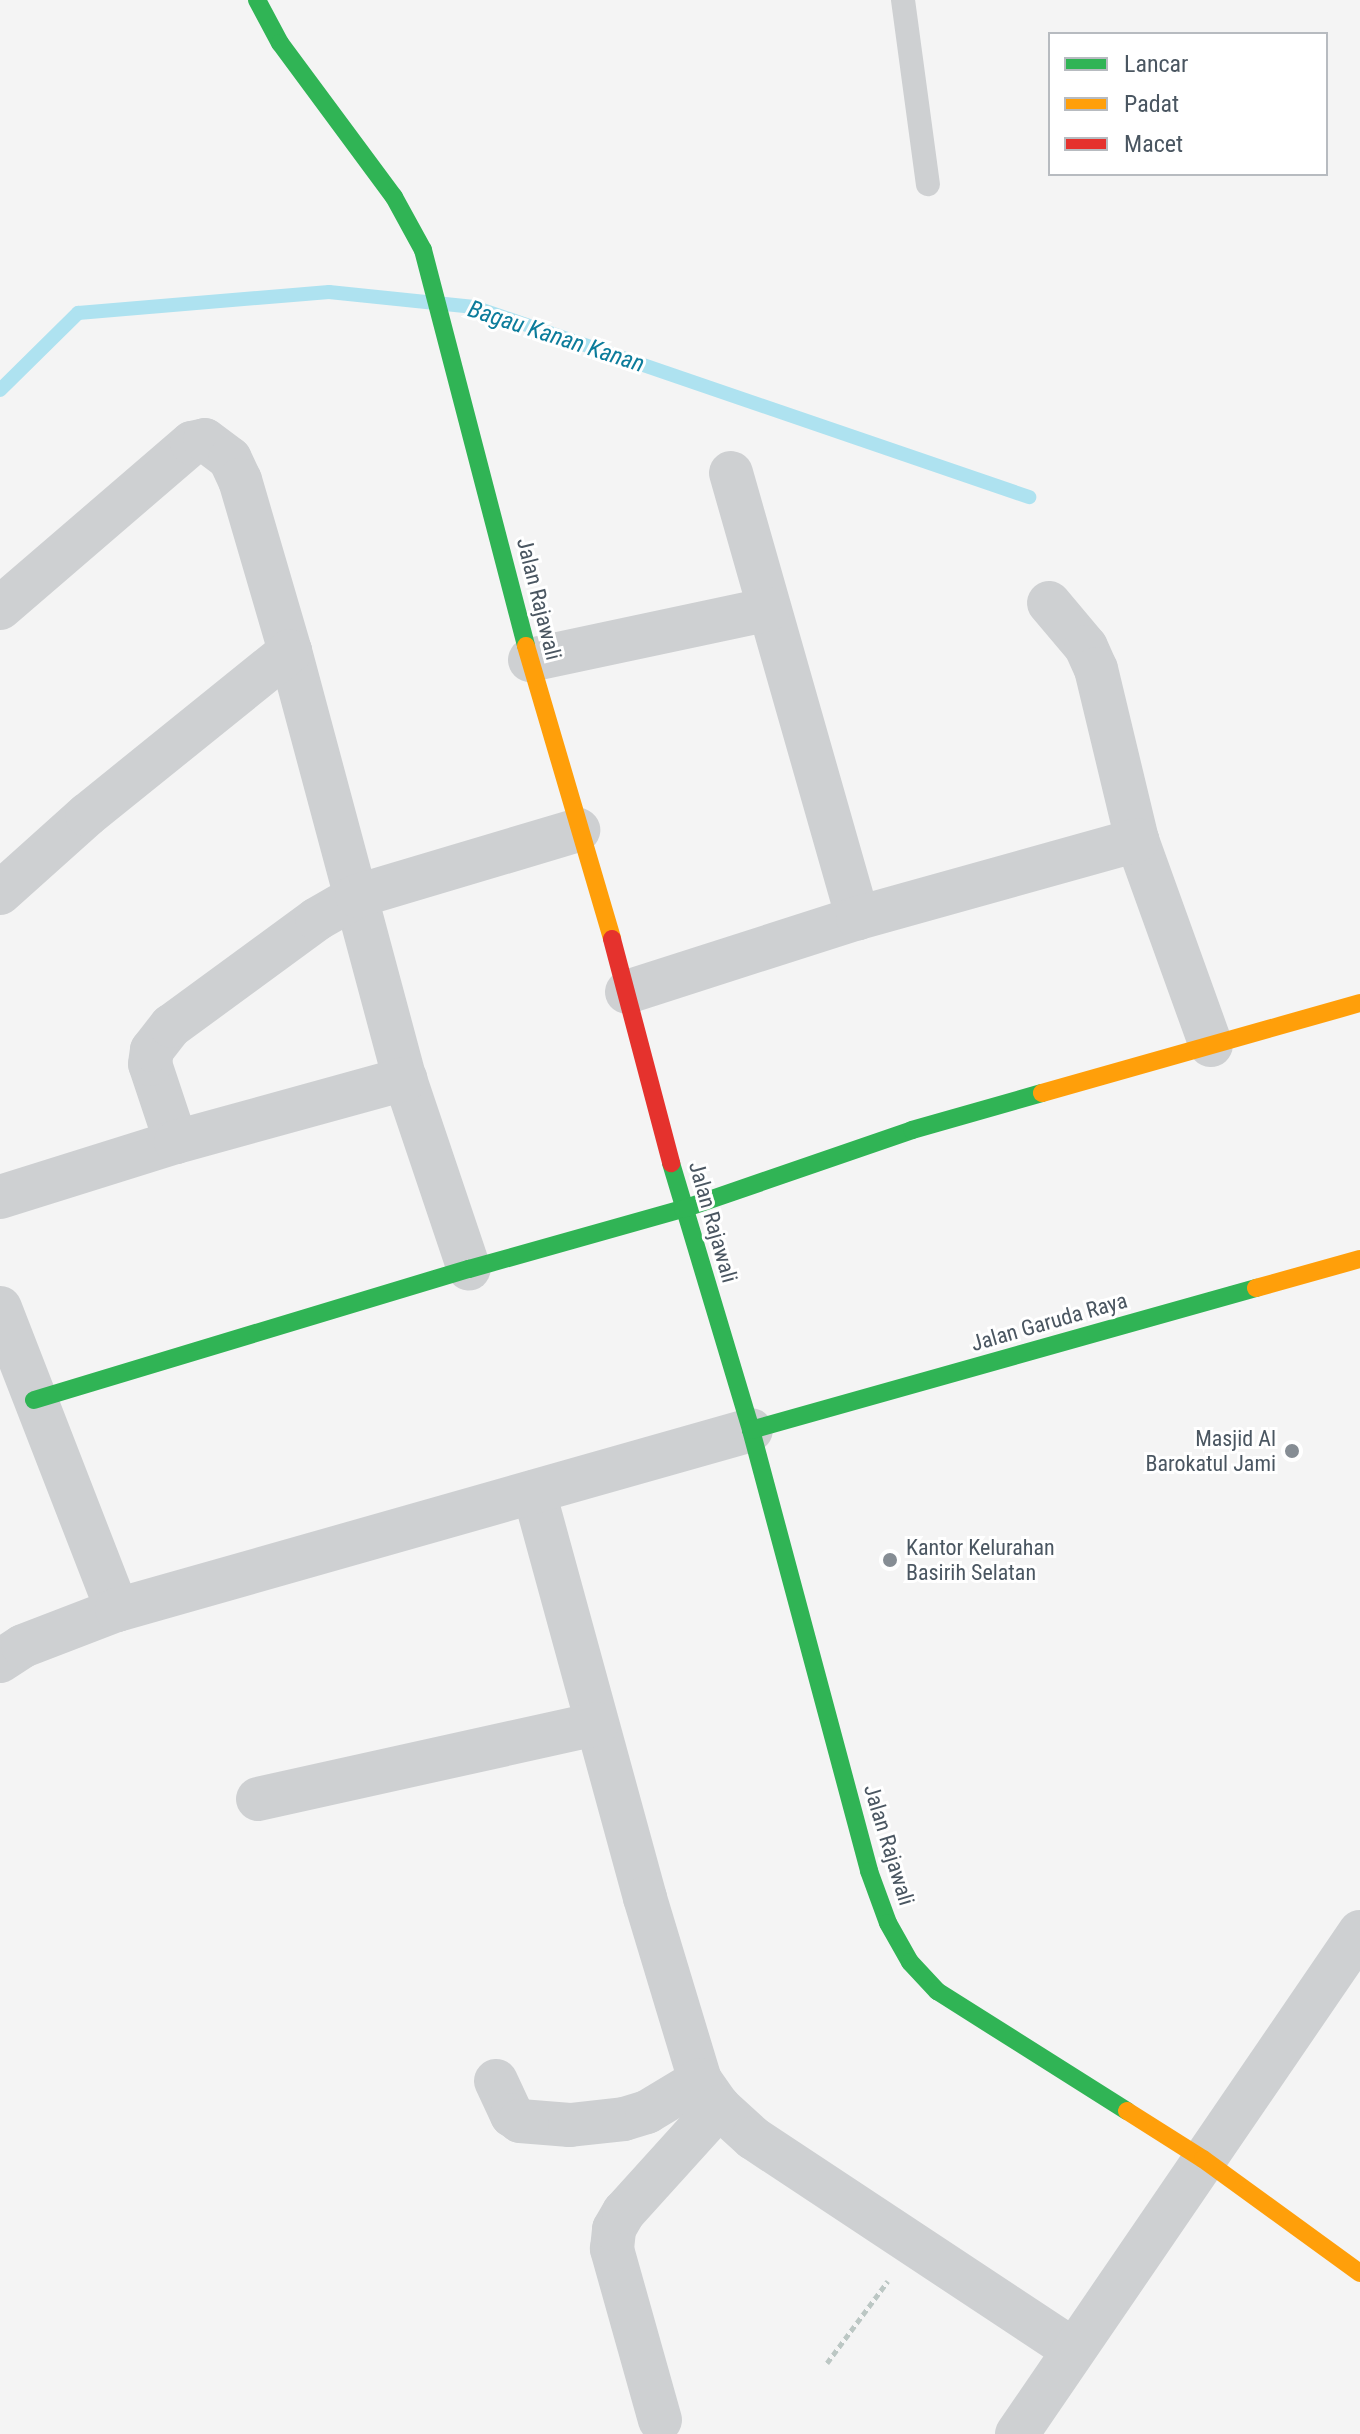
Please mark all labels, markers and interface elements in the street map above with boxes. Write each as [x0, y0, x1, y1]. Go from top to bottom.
legend [1048, 32, 1328, 176]
text: Lancar [1124, 50, 1188, 78]
text: Padat [1124, 90, 1179, 118]
text: Macet [1124, 130, 1183, 158]
water label: Bagau Kanan Kanan [464, 295, 648, 379]
street label: Jalan Rajawali [511, 535, 567, 663]
street label: Jalan Rajawali [683, 1158, 743, 1286]
street label: Jalan Garuda Raya [968, 1287, 1130, 1357]
place label: Masjid Al Barokatul Jami [1145, 1425, 1276, 1476]
marker: Masjid Al Barokatul Jami [1283, 1442, 1301, 1460]
place label: Kantor Kelurahan Basirih Selatan [906, 1534, 1055, 1586]
marker: Kantor Kelurahan Basirih Selatan [881, 1551, 899, 1569]
street label: Jalan Rajawali [858, 1781, 920, 1909]

